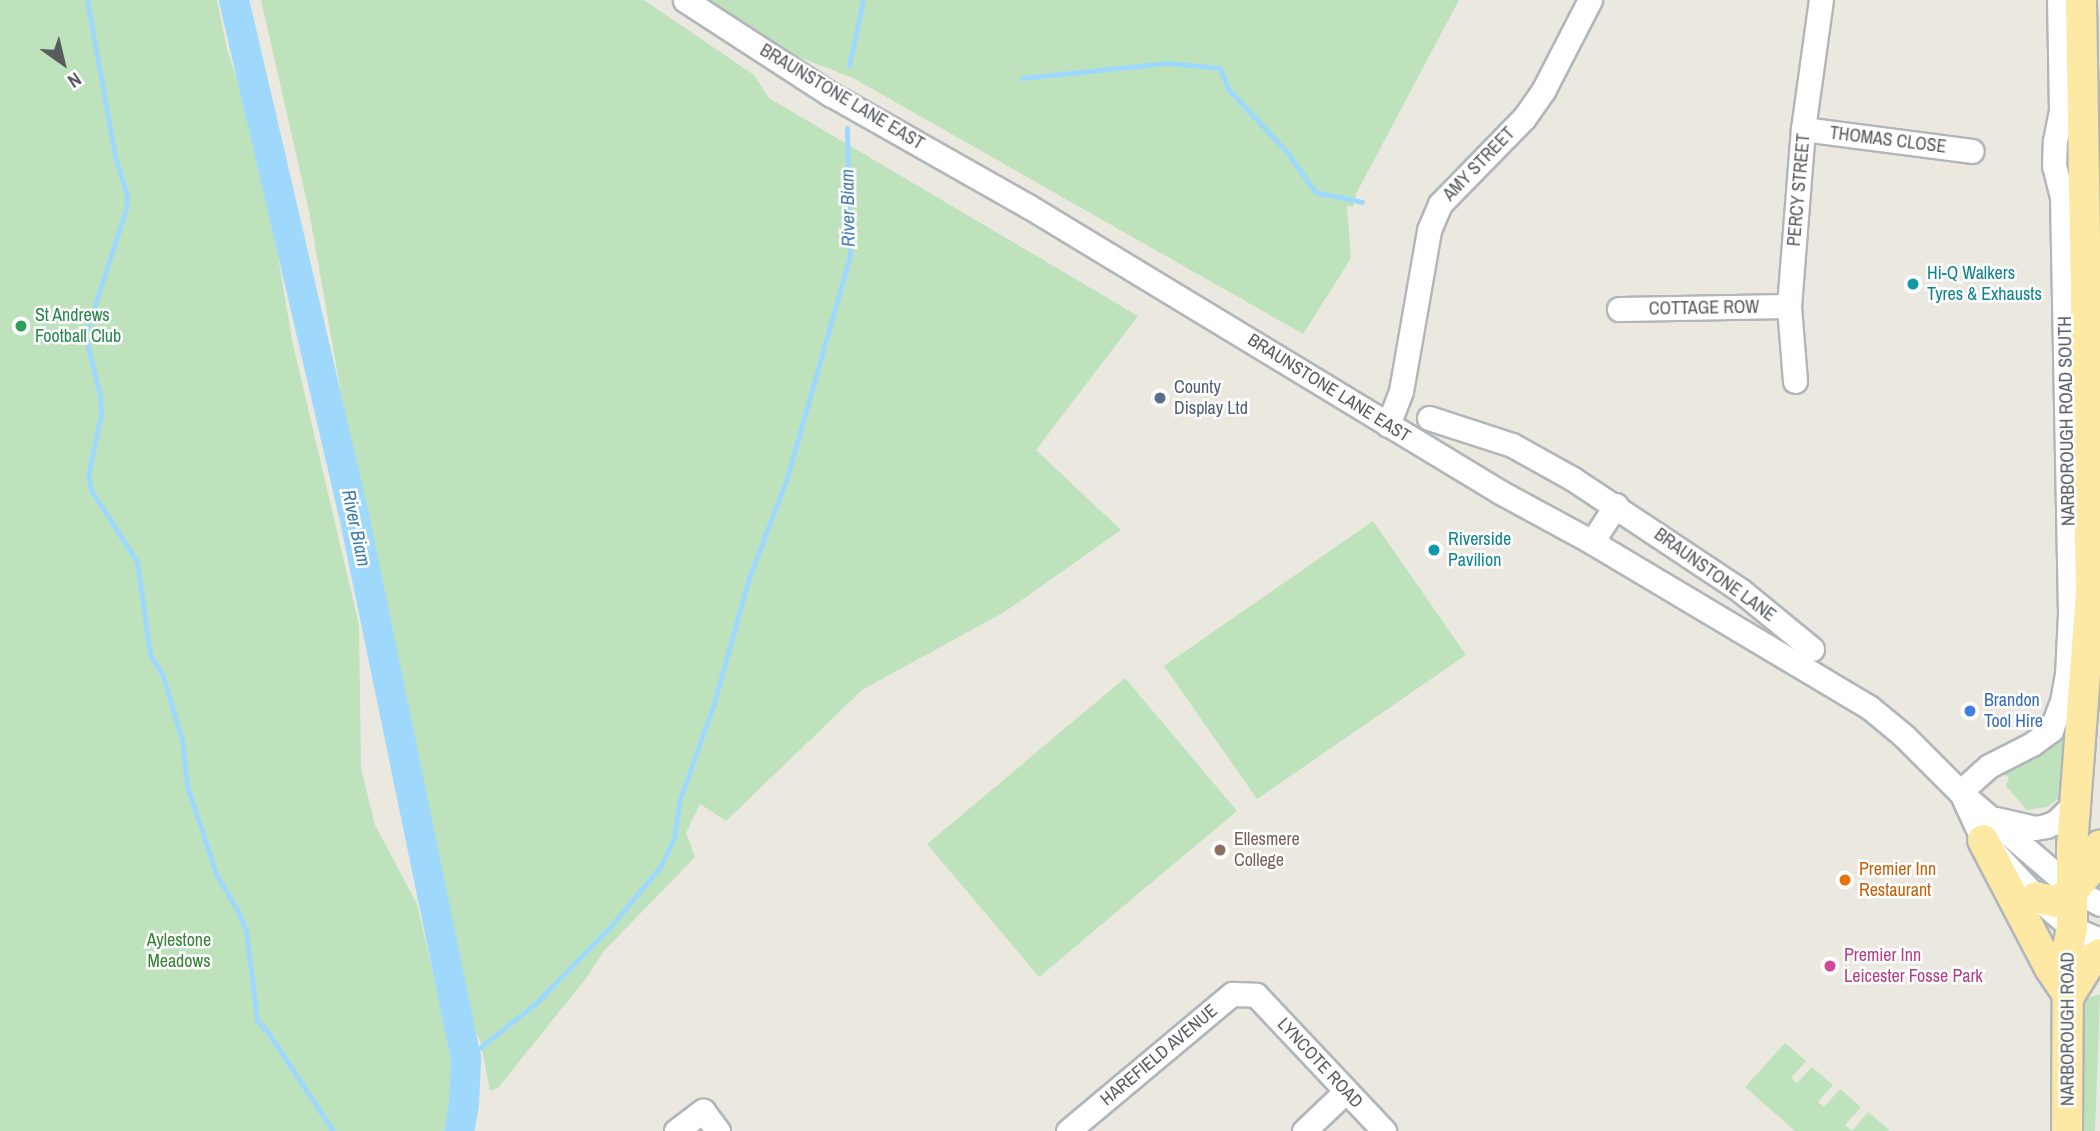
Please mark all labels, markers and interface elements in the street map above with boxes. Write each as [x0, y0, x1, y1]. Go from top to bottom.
north arrow [28, 28, 98, 98]
street label: BRAUNSTONE LANE EAST [756, 39, 928, 155]
text: N [63, 66, 87, 94]
street label: THOMAS CLOSE [1828, 122, 1948, 158]
street label: AMY STREET [1438, 123, 1520, 205]
street label: PERCY STREET [1783, 133, 1815, 247]
water label: River Biam [836, 169, 860, 247]
place label: Hi-Q Walkers Tyres & Exhausts [1927, 263, 2042, 306]
marker: Hi-Q Walkers Tyres & Exhausts [1905, 276, 1921, 292]
street label: COTTAGE ROW [1649, 296, 1759, 320]
place label: St Andrews Football Club [35, 305, 121, 348]
street label: NARBOROUGH ROAD SOUTH [2054, 316, 2080, 526]
marker: St Andrews Football Club [13, 318, 29, 334]
street label: BRAUNSTONE LANE EAST [1244, 329, 1414, 447]
place label: County Display Ltd [1174, 377, 1248, 420]
marker: County Display Ltd [1152, 390, 1168, 406]
water label: River Biam [337, 488, 375, 568]
street label: BRAUNSTONE LANE [1650, 524, 1780, 626]
place label: Riverside Pavilion [1448, 529, 1511, 572]
marker: Riverside Pavilion [1426, 542, 1442, 558]
place label: Brandon Tool Hire [1984, 690, 2043, 732]
marker: Brandon Tool Hire [1962, 703, 1978, 719]
place label: Ellesmere College [1234, 829, 1300, 872]
marker: Ellesmere College [1212, 842, 1228, 858]
place label: Premier Inn Restaurant [1859, 859, 1936, 902]
marker: Premier Inn Restaurant [1837, 872, 1853, 888]
park label: Aylestone Meadows [147, 930, 211, 972]
place label: Premier Inn Leicester Fosse Park [1844, 945, 1983, 988]
street label: NARBOROUGH ROAD [2057, 952, 2079, 1106]
marker: Premier Inn Leicester Fosse Park [1822, 958, 1838, 974]
street label: HAREFIELD AVENUE [1096, 1000, 1222, 1110]
street label: LYNCOTE ROAD [1273, 1013, 1367, 1113]

